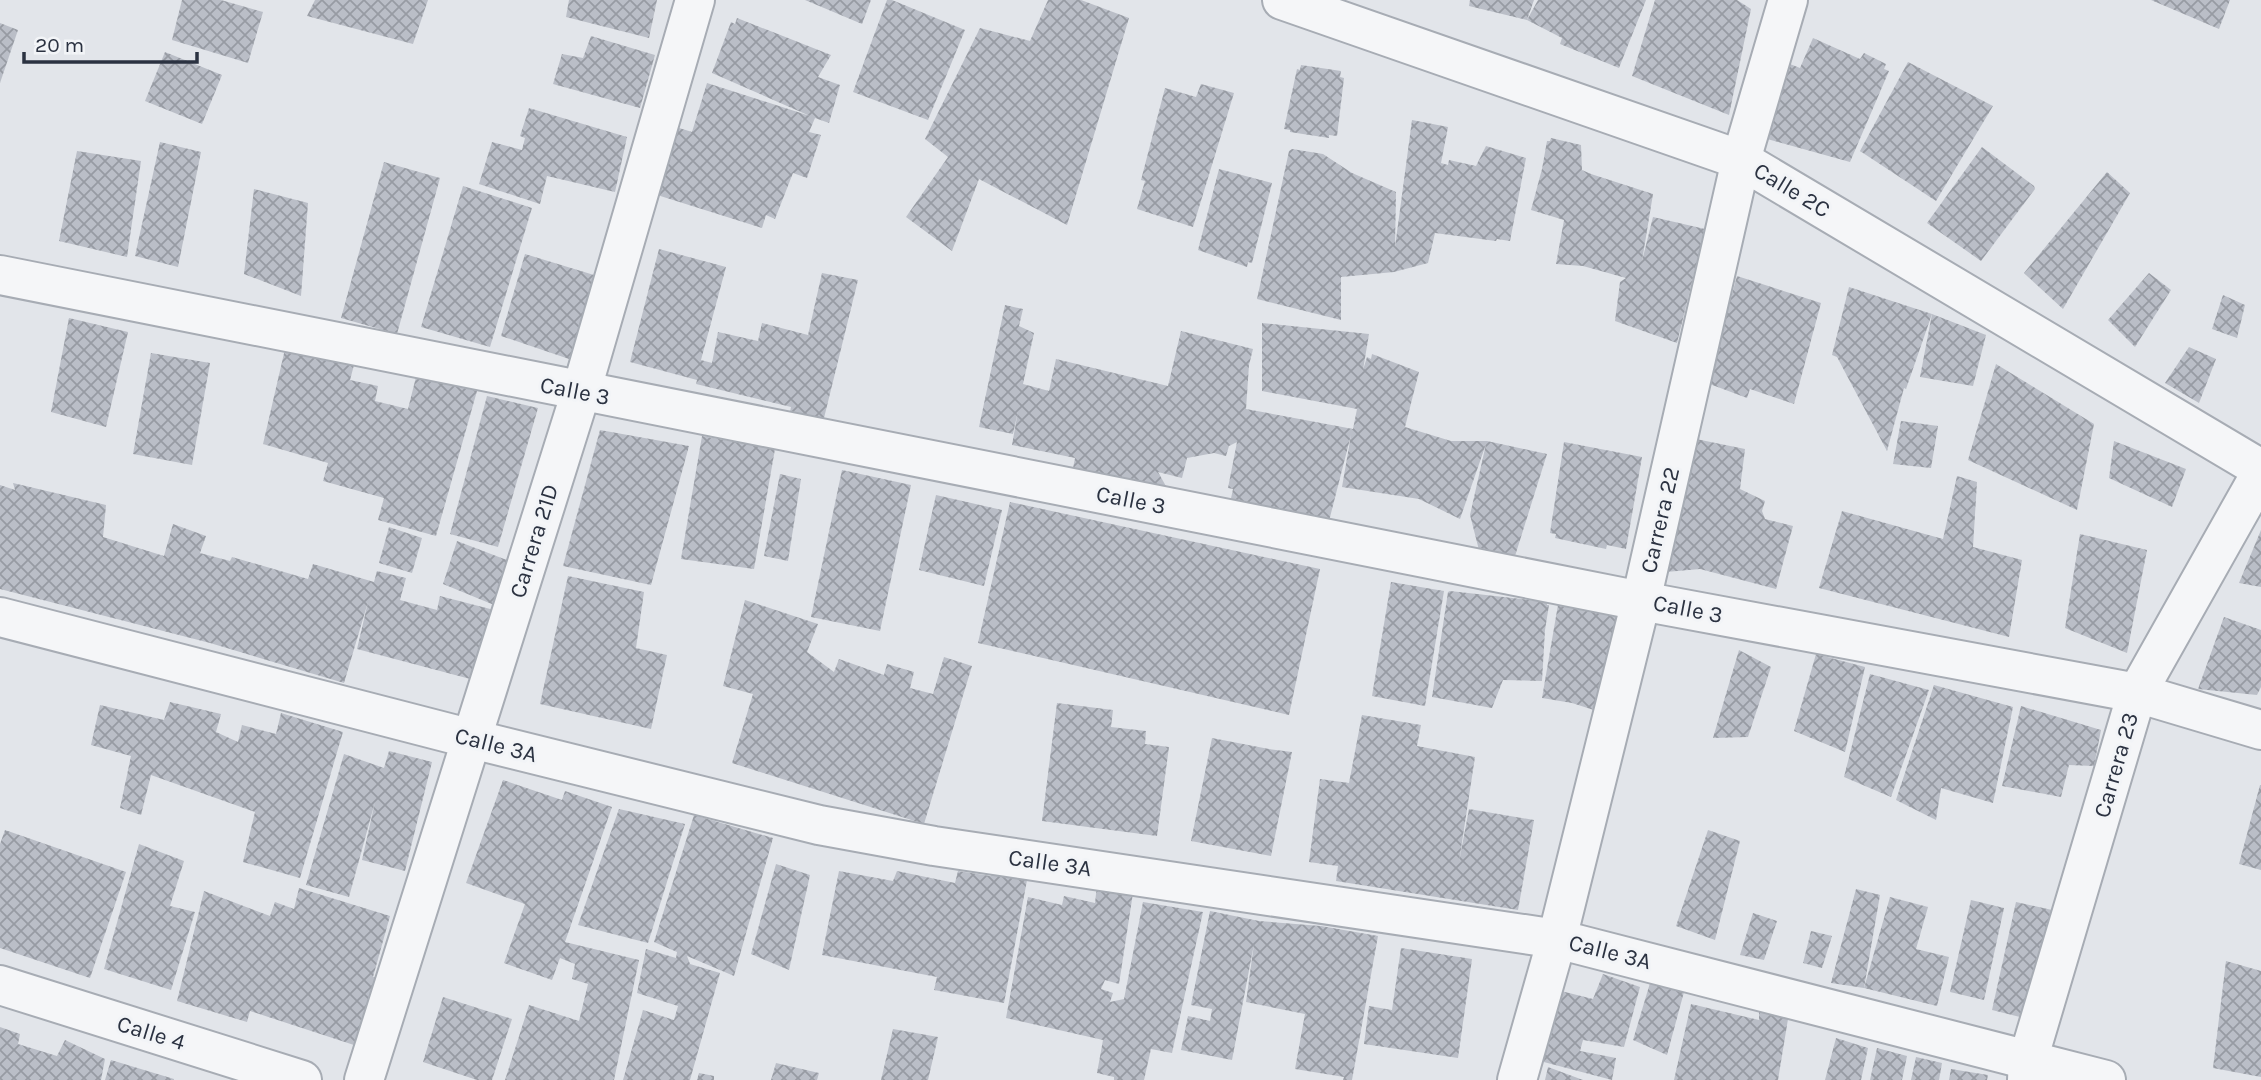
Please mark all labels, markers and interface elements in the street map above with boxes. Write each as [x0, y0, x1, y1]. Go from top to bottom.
scale bar [24, 21, 198, 65]
text: 20 m [35, 33, 84, 57]
street label: Calle 2C [1749, 157, 1835, 223]
street label: Calle 3 [538, 371, 612, 411]
street label: Carrera 22 [1635, 464, 1685, 576]
street label: Calle 3 [1094, 480, 1168, 520]
street label: Carrera 21D [504, 481, 564, 601]
street label: Calle 3 [1651, 589, 1725, 629]
street label: Carrera 23 [2088, 709, 2144, 821]
street label: Calle 3A [452, 722, 540, 768]
street label: Calle 3A [1007, 844, 1093, 882]
street label: Calle 3A [1566, 929, 1654, 975]
street label: Calle 4 [114, 1010, 188, 1056]

